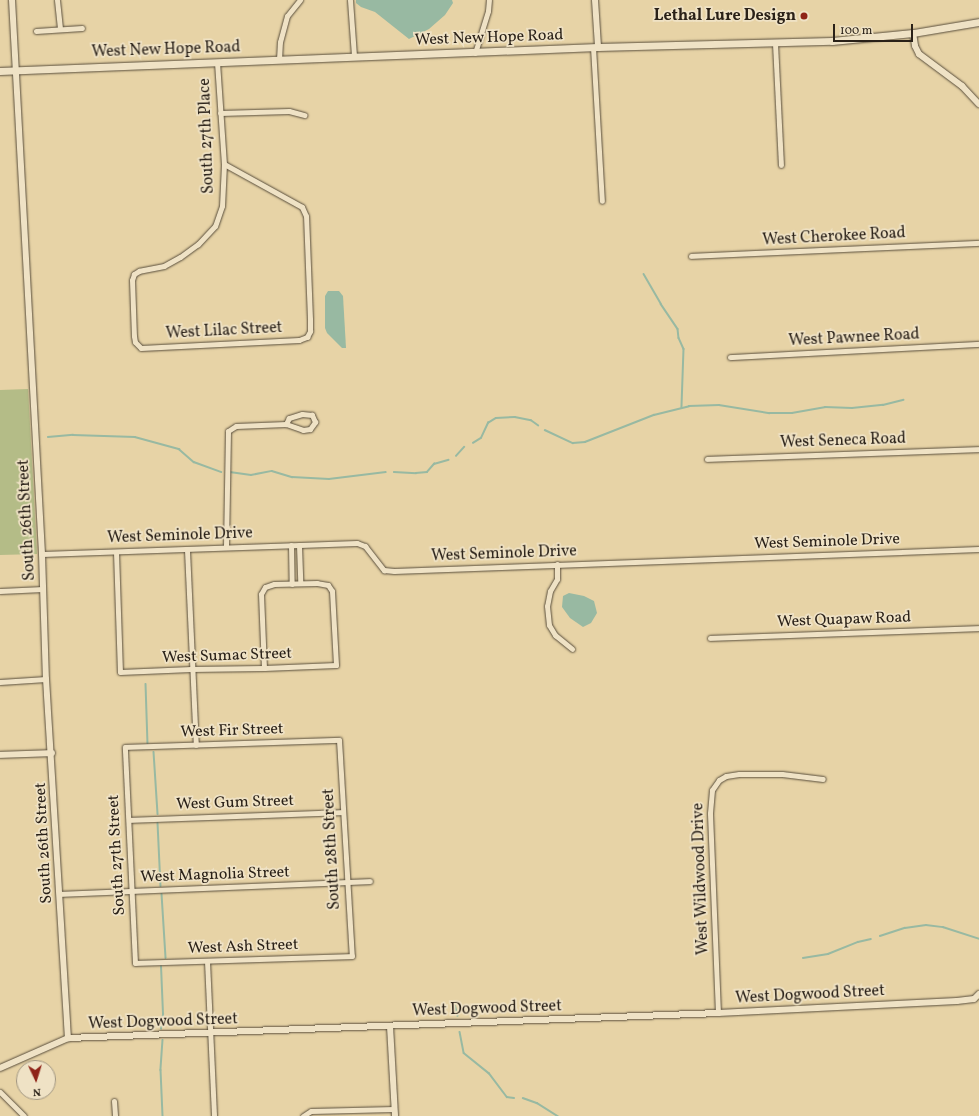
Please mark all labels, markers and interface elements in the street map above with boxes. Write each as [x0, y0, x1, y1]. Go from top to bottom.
place label: Lethal Lure Design [654, 6, 796, 26]
marker: Lethal Lure Design [799, 11, 809, 21]
scale bar [835, 16, 915, 42]
text: 100 m [840, 23, 872, 39]
street label: West New Hope Road [414, 26, 564, 50]
street label: West New Hope Road [91, 38, 241, 62]
street label: South 27th Place [195, 78, 219, 194]
street label: West Cherokee Road [762, 224, 906, 250]
street label: West Lilac Street [165, 318, 283, 344]
street label: West Pawnee Road [788, 325, 920, 351]
street label: West Seneca Road [780, 429, 906, 453]
street label: South 26th Street [14, 459, 40, 581]
street label: West Seminole Drive [107, 524, 253, 548]
street label: West Seminole Drive [754, 530, 900, 554]
street label: West Seminole Drive [431, 542, 577, 566]
street label: West Quapaw Road [776, 608, 912, 632]
street label: West Sumac Street [162, 644, 292, 668]
street label: West Fir Street [180, 720, 284, 742]
street label: South 26th Street [31, 782, 57, 904]
street label: South 28th Street [319, 788, 345, 910]
street label: West Gum Street [176, 791, 294, 815]
street label: South 27th Street [104, 794, 130, 916]
street label: West Wildwood Drive [689, 802, 713, 956]
street label: West Magnolia Street [140, 863, 290, 887]
street label: West Ash Street [187, 935, 299, 959]
street label: West Dogwood Street [735, 981, 885, 1009]
street label: West Dogwood Street [412, 997, 562, 1021]
street label: West Dogwood Street [88, 1010, 238, 1034]
north arrow [16, 1060, 56, 1100]
text: N [32, 1084, 41, 1099]

